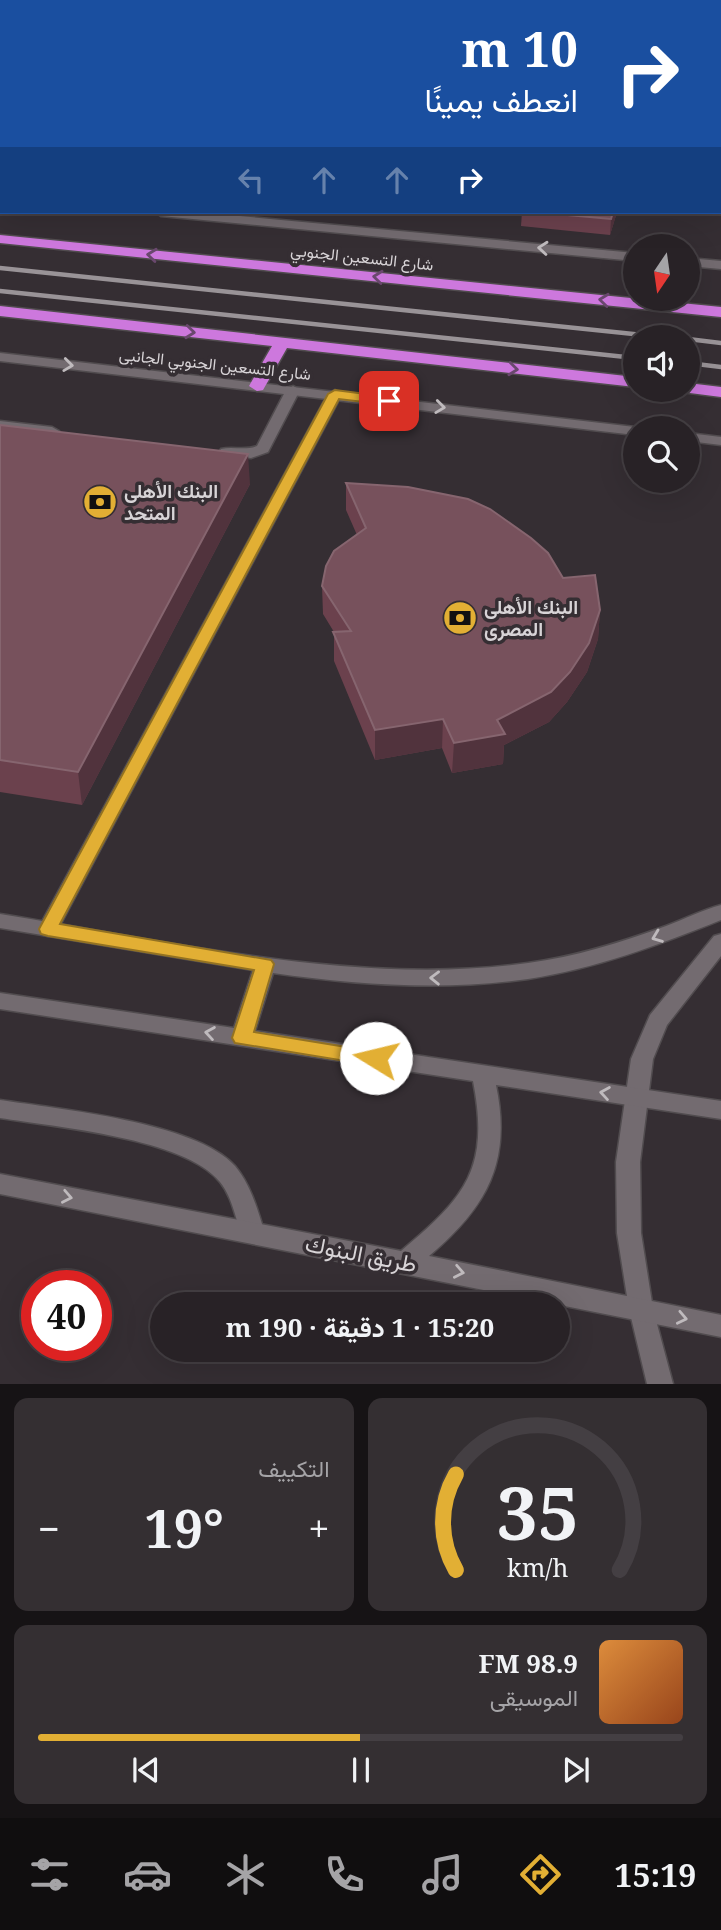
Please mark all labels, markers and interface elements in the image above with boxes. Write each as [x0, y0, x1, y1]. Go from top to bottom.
text: 10 m [462, 15, 578, 81]
icon: right [602, 28, 693, 119]
text: انعطف يمينًا [424, 78, 578, 121]
icon: left [232, 161, 270, 199]
icon: ahead [305, 161, 343, 199]
icon: ahead [378, 161, 416, 199]
icon: right [451, 161, 489, 199]
north arrow [623, 234, 700, 312]
map controls [623, 234, 700, 493]
street label: شارع التسعين الجنوبي [289, 239, 434, 278]
one-way arrow [537, 241, 548, 256]
one-way arrow [146, 247, 157, 262]
one-way arrow [372, 270, 384, 285]
one-way arrow [599, 293, 610, 308]
one-way arrow [184, 325, 195, 340]
button: sound [623, 325, 700, 402]
street label: شارع التسعين الجنوبي الجانبى [118, 343, 312, 388]
one-way arrow [62, 357, 74, 372]
one-way arrow [507, 361, 519, 376]
pin [359, 371, 419, 431]
icon: arrive [370, 382, 408, 420]
one-way arrow [435, 399, 446, 414]
button: search [623, 416, 700, 493]
place label: البنك الأهلى المتحد [124, 478, 218, 526]
bank icon: البنك الأهلى المتحد [81, 483, 119, 521]
place label: البنك الأهلى المصرى [484, 594, 578, 642]
bank icon: البنك الأهلى المصرى [441, 599, 479, 637]
one-way arrow [652, 929, 664, 943]
one-way arrow [429, 970, 440, 986]
position arrow [339, 1021, 413, 1095]
one-way arrow [205, 1026, 216, 1041]
one-way arrow [599, 1086, 611, 1101]
one-way arrow [61, 1188, 73, 1203]
street label: طريق البنوك [303, 1227, 420, 1279]
one-way arrow [453, 1264, 465, 1279]
speed limit sign: 40 [21, 1270, 112, 1361]
text: 15:20 · 1 دقيقة · 190 m [226, 1309, 494, 1345]
one-way arrow [676, 1310, 688, 1324]
text: التكييف [258, 1452, 330, 1484]
text: 35 [496, 1463, 578, 1562]
text: 19° [144, 1492, 224, 1563]
text: − [38, 1502, 60, 1554]
text: + [308, 1502, 329, 1554]
text: km/h [507, 1550, 568, 1584]
text: 98.9 FM [479, 1645, 578, 1681]
text: الموسيقى [490, 1681, 578, 1713]
icon: previous [127, 1751, 165, 1789]
icon: pause [342, 1751, 380, 1789]
icon: next [557, 1751, 595, 1789]
icon: filters [25, 1850, 74, 1899]
icon: car [123, 1850, 172, 1899]
icon: climate [221, 1850, 270, 1899]
icon: phone [320, 1850, 369, 1899]
icon: music [418, 1850, 467, 1899]
icon: directions [516, 1850, 565, 1899]
text: 15:19 [614, 1853, 696, 1896]

